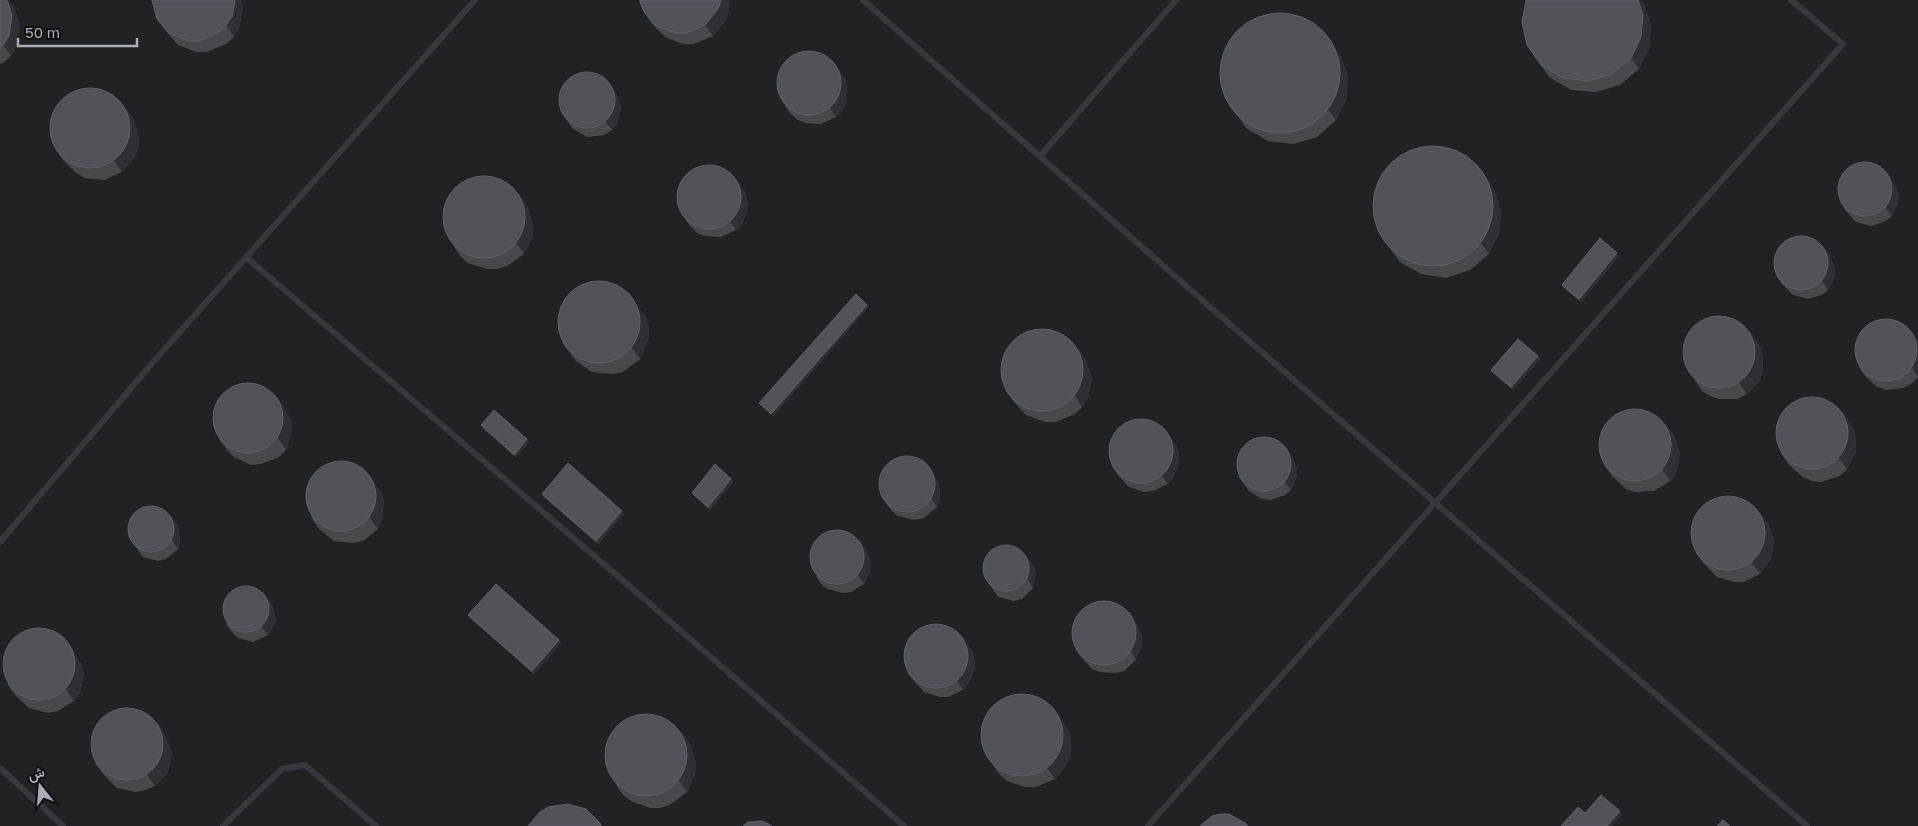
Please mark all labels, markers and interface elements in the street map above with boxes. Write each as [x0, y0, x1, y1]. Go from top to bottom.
scale bar [18, 15, 136, 47]
text: 50 m [25, 23, 60, 41]
north arrow [15, 761, 65, 811]
text: ش [26, 762, 47, 785]

